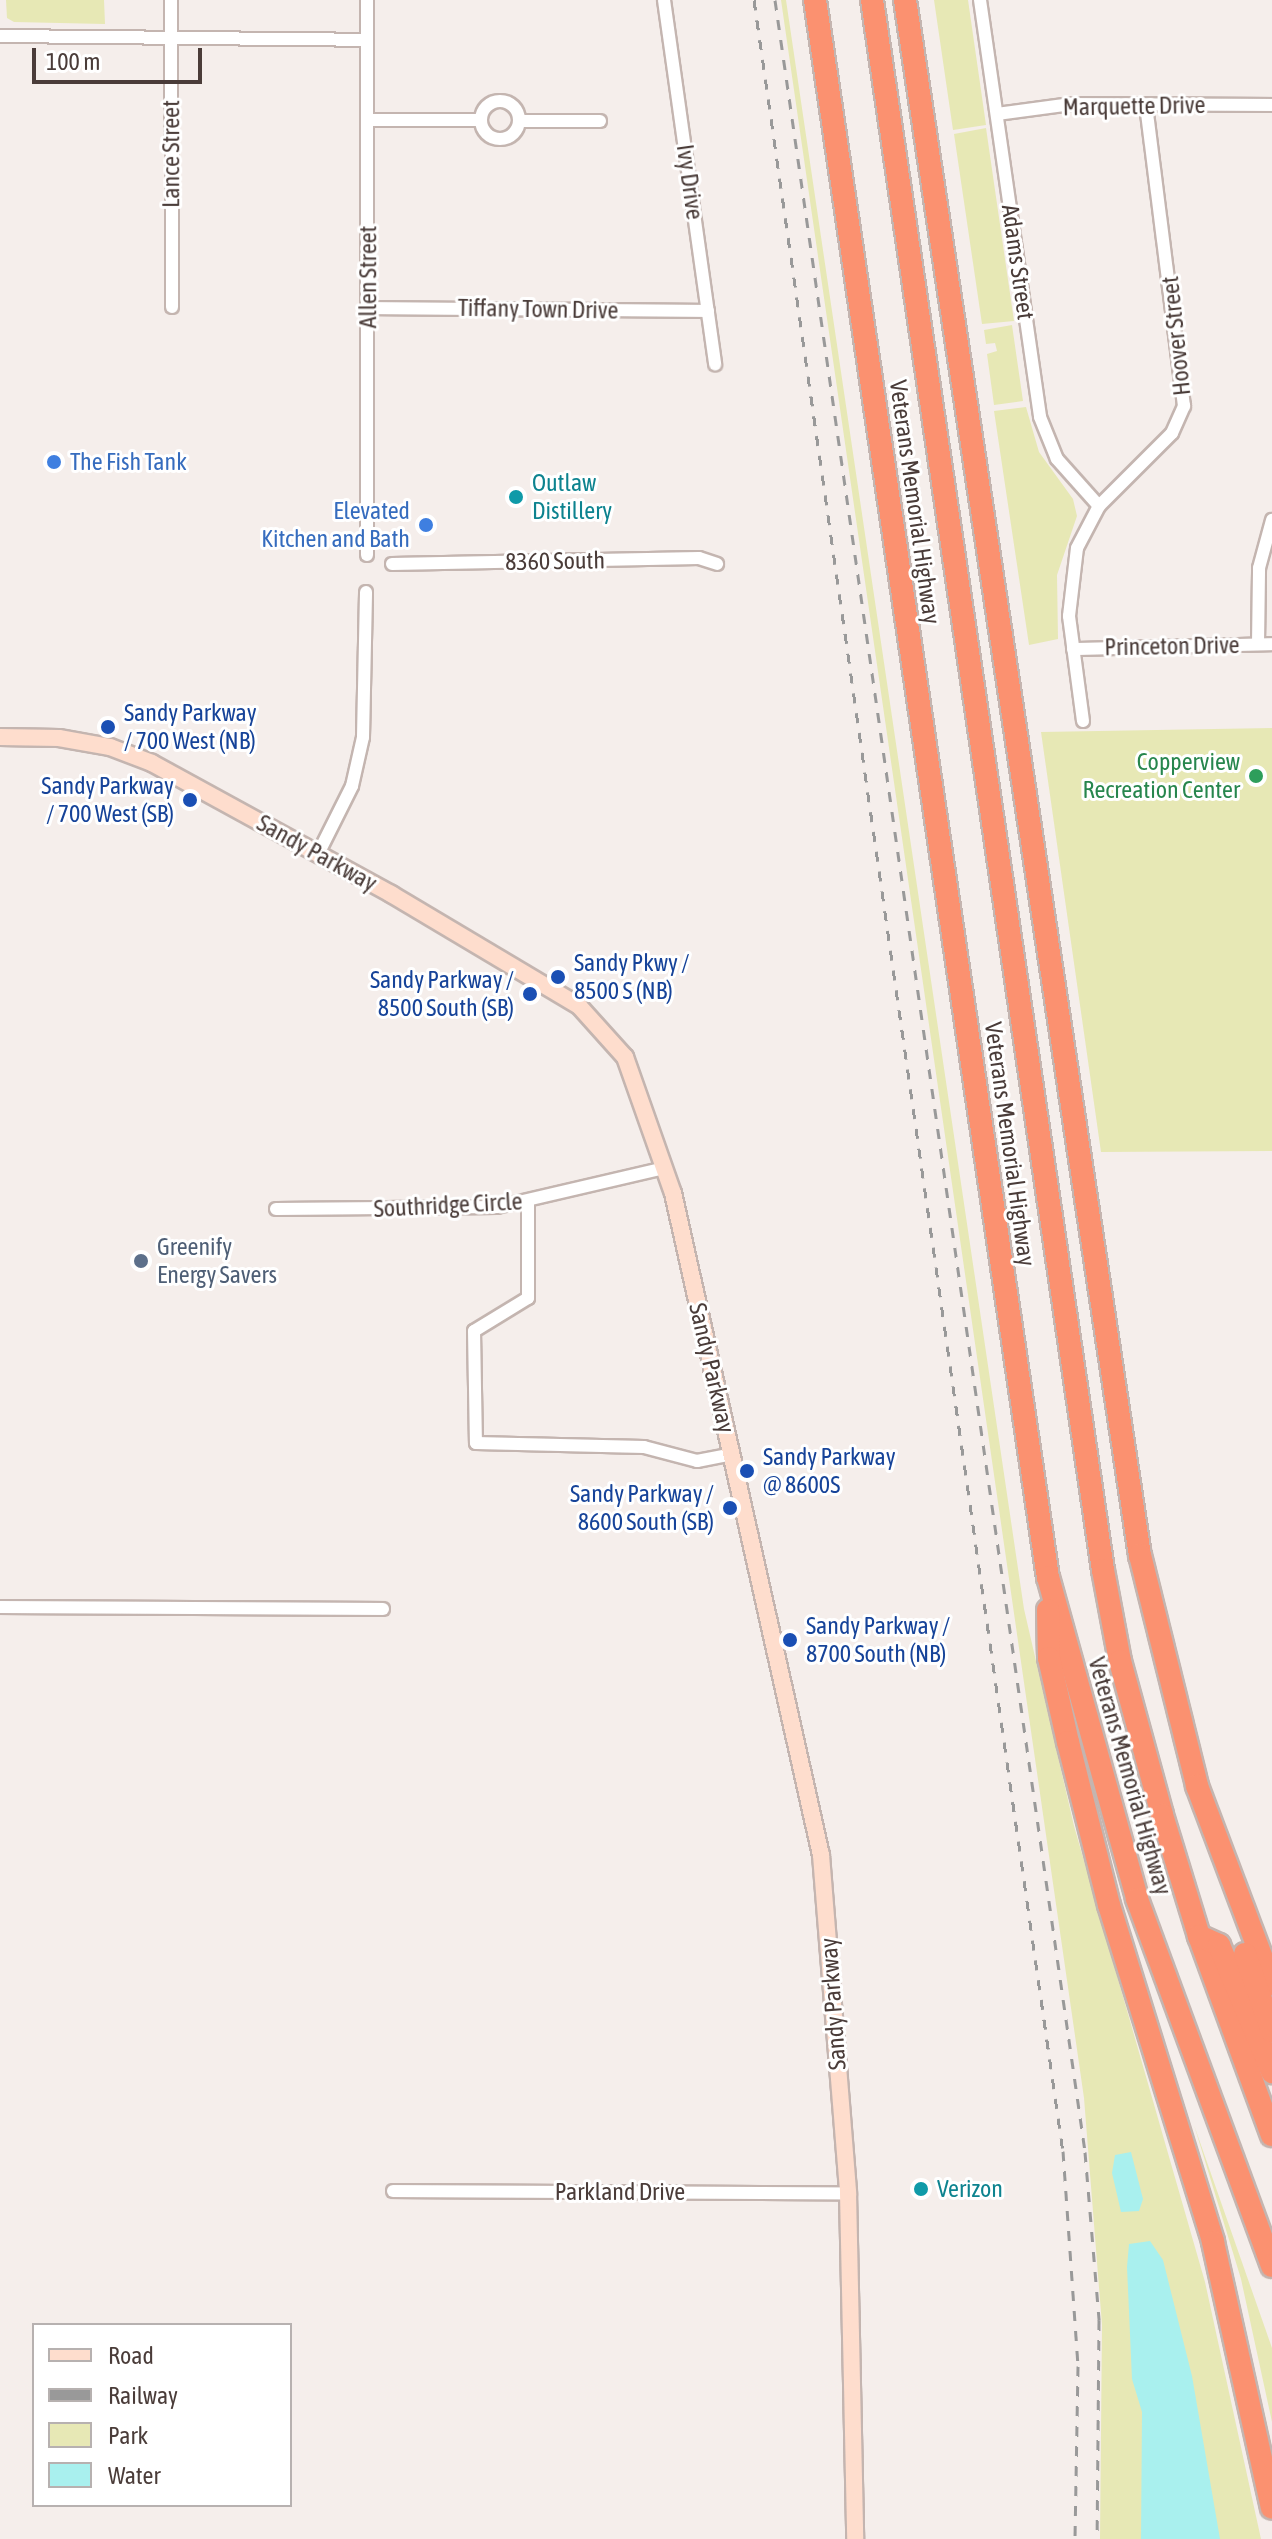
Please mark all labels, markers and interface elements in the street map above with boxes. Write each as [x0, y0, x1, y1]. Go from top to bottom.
scale bar [36, 32, 206, 82]
text: 100 m [46, 48, 100, 75]
street label: Marquette Drive [1062, 90, 1206, 122]
street label: Lance Street [157, 100, 185, 208]
street label: Ivy Drive [670, 142, 710, 222]
street label: Adams Street [996, 203, 1040, 321]
street label: Allen Street [354, 226, 382, 328]
street label: Hoover Street [1155, 275, 1197, 397]
street label: Tiffany Town Drive [457, 293, 619, 325]
street label: Veterans Memorial Highway [884, 378, 946, 626]
place label: The Fish Tank [70, 448, 187, 476]
marker: The Fish Tank [45, 453, 63, 471]
place label: Outlaw Distillery [532, 469, 612, 525]
marker: Outlaw Distillery [507, 488, 525, 506]
place label: Elevated Kitchen and Bath [261, 497, 410, 553]
marker: Elevated Kitchen and Bath [417, 516, 435, 534]
street label: 8360 South [505, 546, 605, 576]
street label: Princeton Drive [1104, 630, 1240, 662]
place label: Sandy Parkway / 700 West (NB) [124, 699, 257, 755]
marker: Sandy Parkway / 700 West (NB) [99, 718, 117, 736]
place label: Copperview Recreation Center [1083, 748, 1240, 804]
marker: Copperview Recreation Center [1247, 767, 1265, 785]
place label: Sandy Parkway / 700 West (SB) [41, 772, 174, 828]
marker: Sandy Parkway / 700 West (SB) [181, 791, 199, 809]
street label: Sandy Parkway [252, 808, 382, 898]
place label: Sandy Pkwy / 8500 S (NB) [574, 949, 689, 1005]
place label: Sandy Parkway / 8500 South (SB) [370, 966, 514, 1022]
marker: Sandy Pkwy / 8500 S (NB) [549, 968, 567, 986]
marker: Sandy Parkway / 8500 South (SB) [521, 985, 539, 1003]
street label: Veterans Memorial Highway [979, 1020, 1041, 1268]
street label: Southridge Circle [373, 1187, 523, 1223]
place label: Greenify Energy Savers [157, 1233, 277, 1289]
marker: Greenify Energy Savers [132, 1252, 150, 1270]
street label: Sandy Parkway [683, 1300, 741, 1436]
place label: Sandy Parkway @ 8600S [763, 1443, 896, 1499]
marker: Sandy Parkway @ 8600S [738, 1462, 756, 1480]
place label: Sandy Parkway / 8600 South (SB) [570, 1480, 714, 1536]
marker: Sandy Parkway / 8600 South (SB) [721, 1499, 739, 1517]
place label: Sandy Parkway / 8700 South (NB) [806, 1612, 950, 1668]
marker: Sandy Parkway / 8700 South (NB) [781, 1631, 799, 1649]
street label: Veterans Memorial Highway [1082, 1654, 1178, 1898]
street label: Sandy Parkway [814, 1937, 852, 2071]
place label: Verizon [937, 2175, 1003, 2203]
street label: Parkland Drive [555, 2178, 685, 2206]
marker: Verizon [912, 2180, 930, 2198]
legend [32, 2323, 292, 2507]
text: Road [108, 2342, 154, 2369]
text: Railway [108, 2382, 178, 2409]
text: Park [108, 2422, 148, 2449]
text: Water [108, 2462, 161, 2489]

